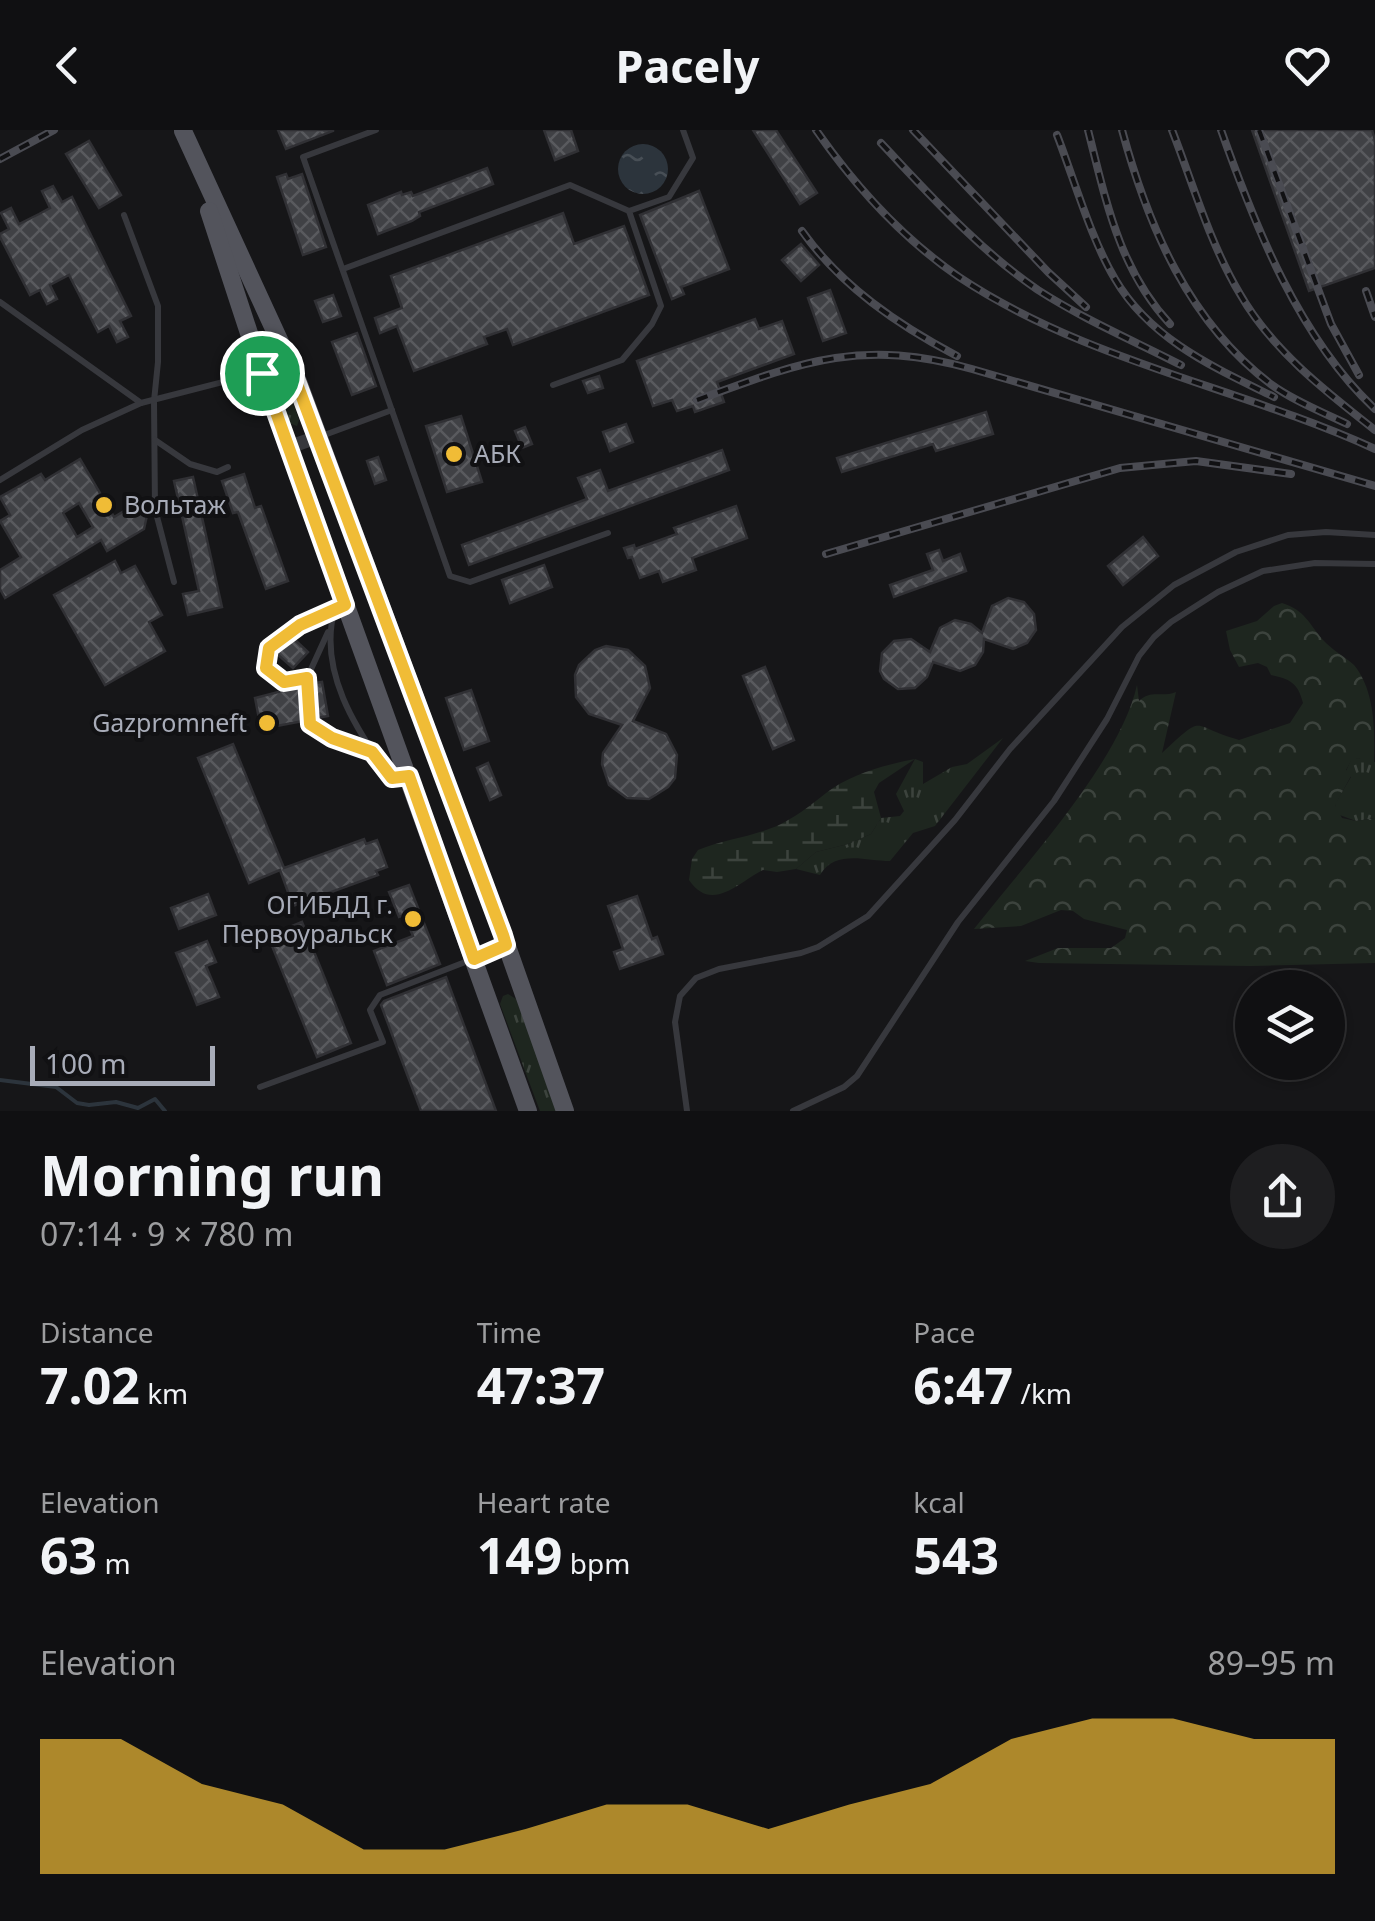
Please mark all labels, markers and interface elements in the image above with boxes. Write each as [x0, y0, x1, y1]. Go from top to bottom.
text: Pacely [615, 35, 760, 96]
icon: back [40, 38, 95, 93]
icon: heart [1280, 38, 1335, 93]
pin [220, 331, 305, 416]
icon: arrive [235, 346, 290, 401]
place label: АБК [474, 436, 521, 470]
marker: АБК [443, 443, 465, 465]
place label: Вольтаж [124, 487, 226, 521]
marker: Вольтаж [93, 494, 115, 516]
place label: Gazpromneft [92, 705, 247, 739]
marker: Gazpromneft [256, 712, 278, 734]
place label: ОГИБДД г. Первоуральск [222, 887, 394, 950]
marker: ОГИБДД г. Первоуральск [402, 908, 424, 930]
map controls [1235, 970, 1345, 1080]
button: layers [1235, 970, 1345, 1080]
scale bar [30, 1041, 215, 1086]
text: 100 m [45, 1044, 127, 1082]
text: Morning run [40, 1137, 384, 1212]
button: share [1230, 1144, 1335, 1249]
text: 07:14 · 9 × 780 m [40, 1212, 293, 1255]
text: Distance [40, 1313, 153, 1351]
text: Time [477, 1313, 541, 1351]
text: Pace [913, 1313, 975, 1351]
text: 7.02 [40, 1351, 140, 1419]
text: 47:37 [477, 1351, 605, 1419]
text: 6:47 [913, 1351, 1013, 1419]
text: km [140, 1374, 188, 1412]
text: /km [1013, 1374, 1072, 1412]
text: Elevation [40, 1483, 160, 1521]
text: Heart rate [477, 1483, 610, 1521]
text: kcal [913, 1483, 965, 1521]
text: 63 [40, 1521, 97, 1589]
text: 149 [477, 1521, 562, 1589]
text: 543 [913, 1521, 999, 1589]
text: m [97, 1544, 131, 1582]
text: bpm [562, 1544, 630, 1582]
text: Elevation [40, 1641, 177, 1684]
text: 89–95 m [1208, 1641, 1335, 1684]

